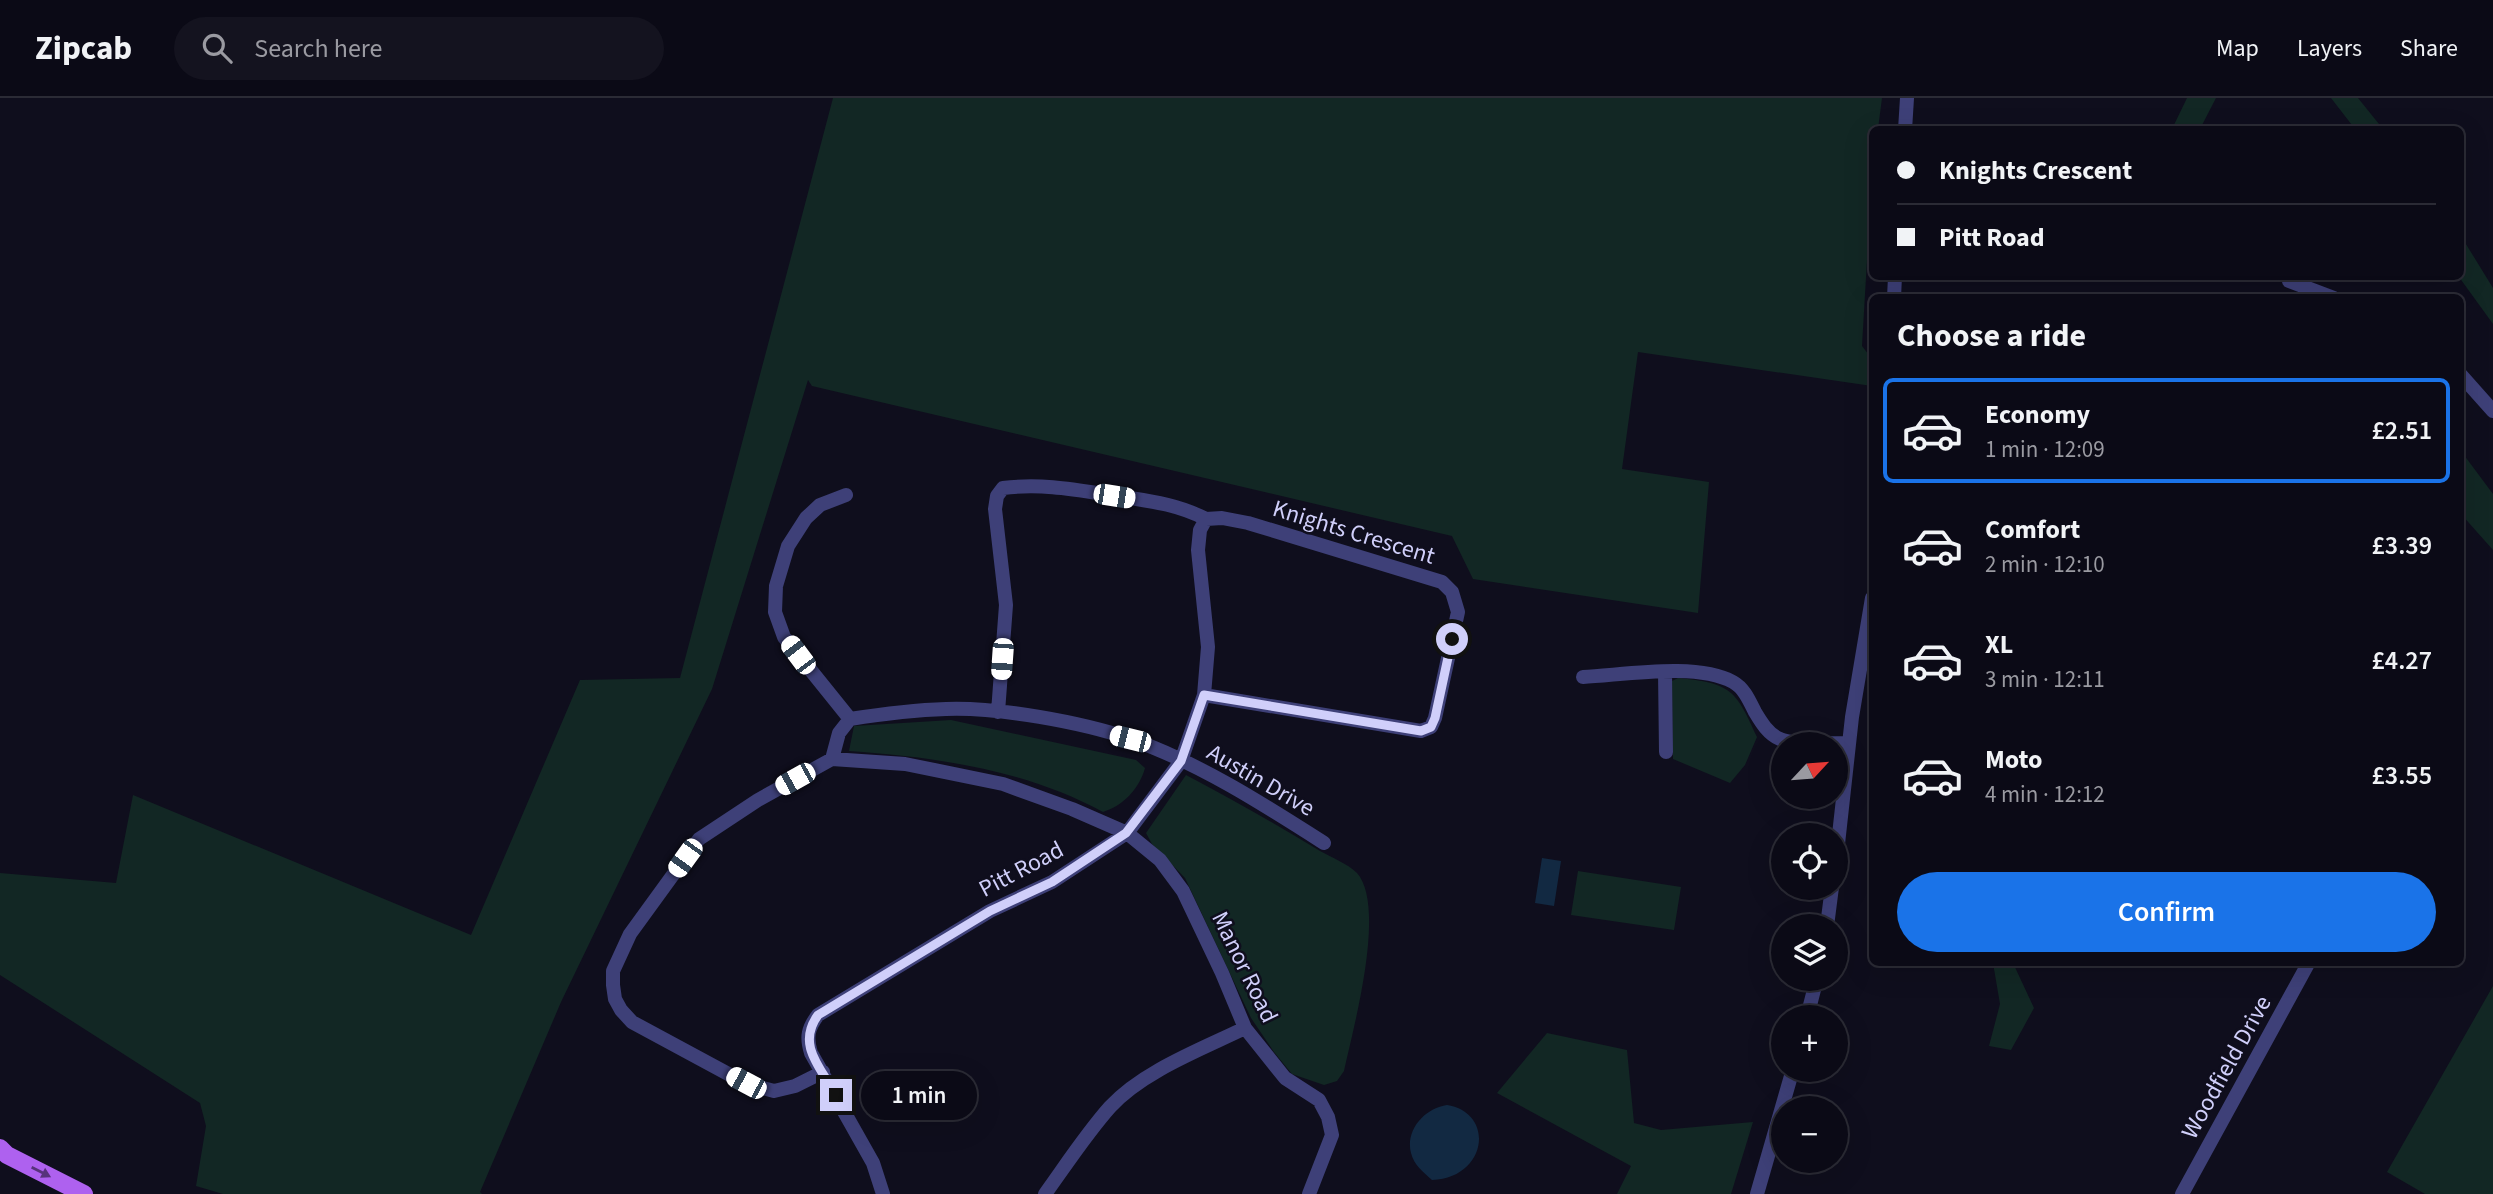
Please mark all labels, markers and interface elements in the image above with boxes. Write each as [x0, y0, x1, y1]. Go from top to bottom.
search box [174, 17, 664, 80]
text: Zipcab [35, 25, 132, 72]
icon: search [198, 29, 236, 67]
text: Search here [254, 30, 382, 67]
text: Map [2216, 31, 2259, 66]
text: Layers [2297, 31, 2362, 66]
text: Share [2400, 31, 2458, 66]
text: Knights Crescent [1939, 152, 2132, 189]
text: Pitt Road [1939, 219, 2045, 256]
text: Choose a ride [1897, 313, 2086, 359]
text: Economy [1985, 396, 2090, 433]
icon: car [1901, 399, 1964, 462]
text: £2.51 [2371, 412, 2432, 449]
text: 1 min · 12:09 [1985, 433, 2105, 466]
car [1092, 482, 1137, 510]
street label: Knights Crescent [1268, 491, 1439, 574]
text: Comfort [1985, 511, 2080, 548]
icon: car [1901, 514, 1964, 577]
text: £3.39 [2371, 527, 2432, 564]
text: 2 min · 12:10 [1985, 548, 2105, 581]
route start [1436, 623, 1468, 655]
text: XL [1985, 626, 2013, 663]
icon: car [1901, 629, 1964, 692]
car [777, 632, 820, 678]
car [991, 637, 1014, 681]
text: £4.27 [2371, 642, 2432, 679]
text: 3 min · 12:11 [1985, 663, 2105, 696]
car [1108, 724, 1153, 754]
north arrow [1771, 732, 1848, 808]
map controls [1771, 732, 1848, 1173]
street label: Austin Drive [1200, 735, 1321, 825]
text: Moto [1985, 741, 2042, 778]
icon: car [1901, 744, 1964, 807]
text: £3.55 [2371, 757, 2432, 794]
car [772, 760, 819, 798]
text: 4 min · 12:12 [1985, 778, 2105, 811]
button: locate [1771, 823, 1848, 900]
street label: Pitt Road [973, 833, 1070, 906]
car [665, 835, 706, 881]
button: Confirm [1897, 872, 2436, 952]
street label: Manor Road [1202, 905, 1287, 1029]
button: layers [1771, 914, 1848, 991]
street label: Woodfield Drive [2173, 989, 2280, 1145]
button: + [1771, 1005, 1848, 1082]
car [723, 1064, 770, 1102]
callout: 1 min [860, 1070, 976, 1119]
route end [820, 1079, 852, 1111]
text: 1 min [892, 1079, 946, 1112]
button: − [1771, 1096, 1848, 1173]
one-way arrow [31, 1166, 51, 1177]

